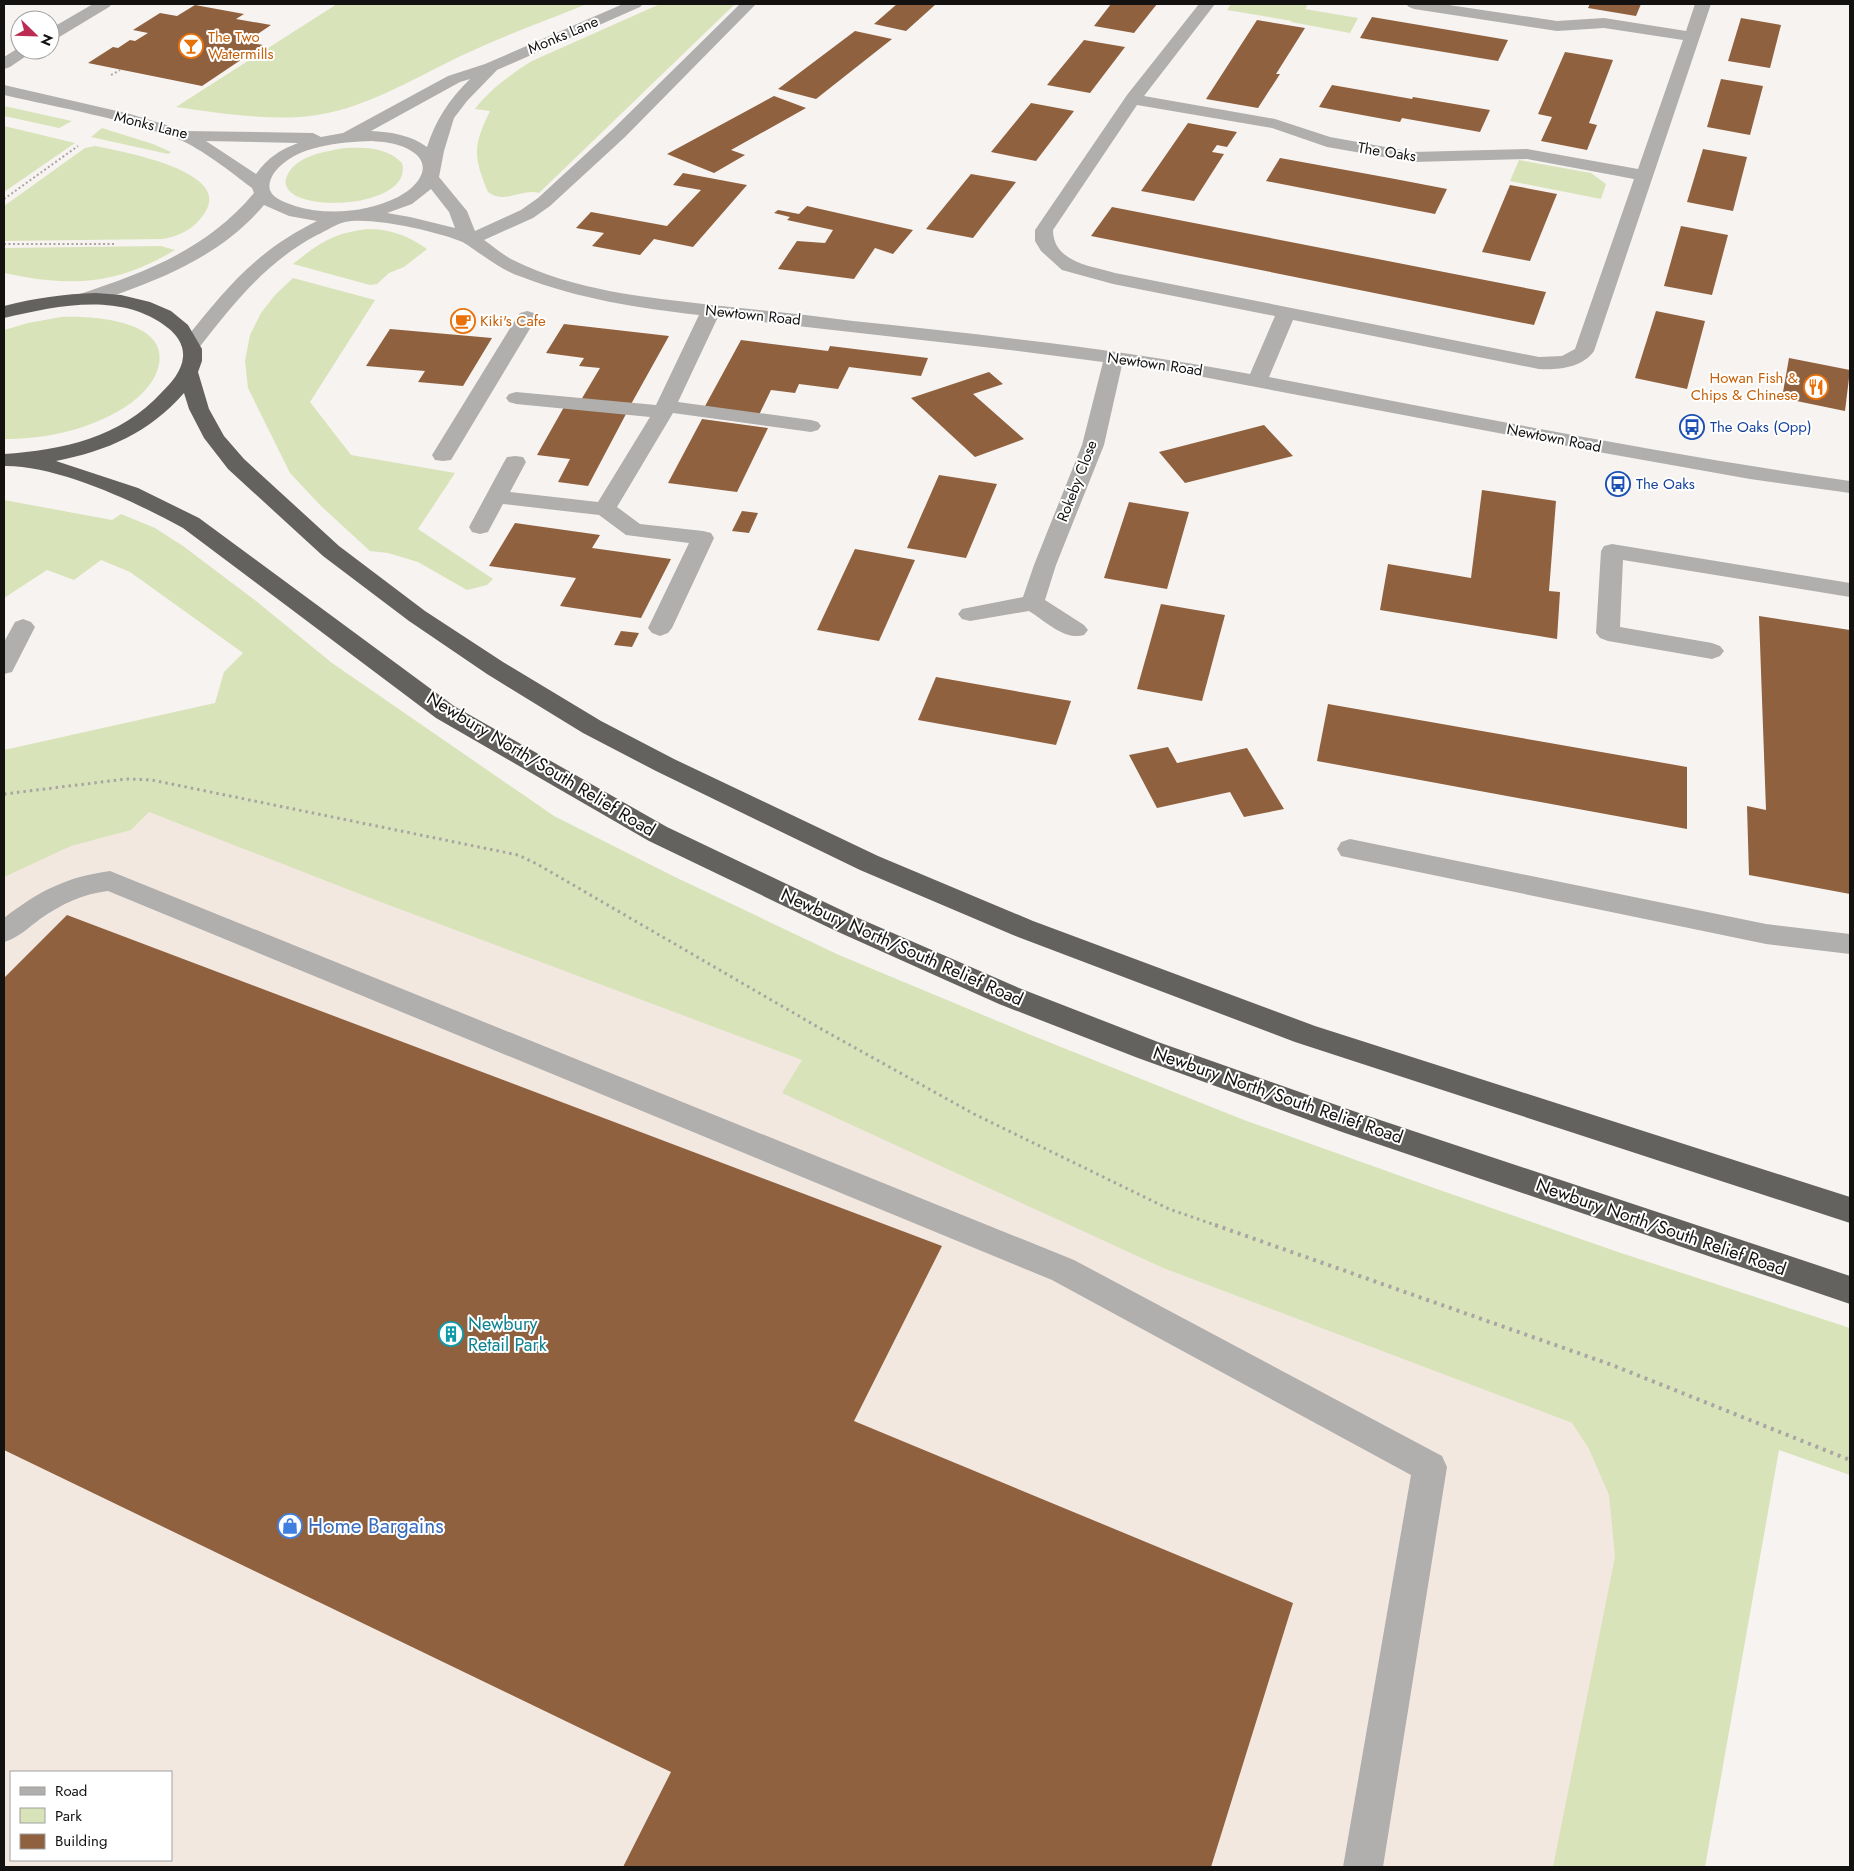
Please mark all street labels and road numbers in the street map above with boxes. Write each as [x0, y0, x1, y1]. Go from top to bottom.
street label: Monks Lane [524, 10, 602, 60]
street label: Monks Lane [112, 105, 190, 145]
street label: The Oaks [1356, 137, 1418, 167]
street label: Newtown Road [704, 299, 802, 331]
street label: Newtown Road [1106, 346, 1204, 382]
street label: Newtown Road [1505, 418, 1603, 458]
street label: Rokeby Close [1051, 437, 1103, 525]
street label: Newbury North/South Relief Road [422, 685, 660, 843]
street label: Newbury North/South Relief Road [777, 882, 1027, 1012]
street label: Newbury North/South Relief Road [1149, 1040, 1407, 1150]
street label: Newbury North/South Relief Road [1532, 1172, 1790, 1282]

